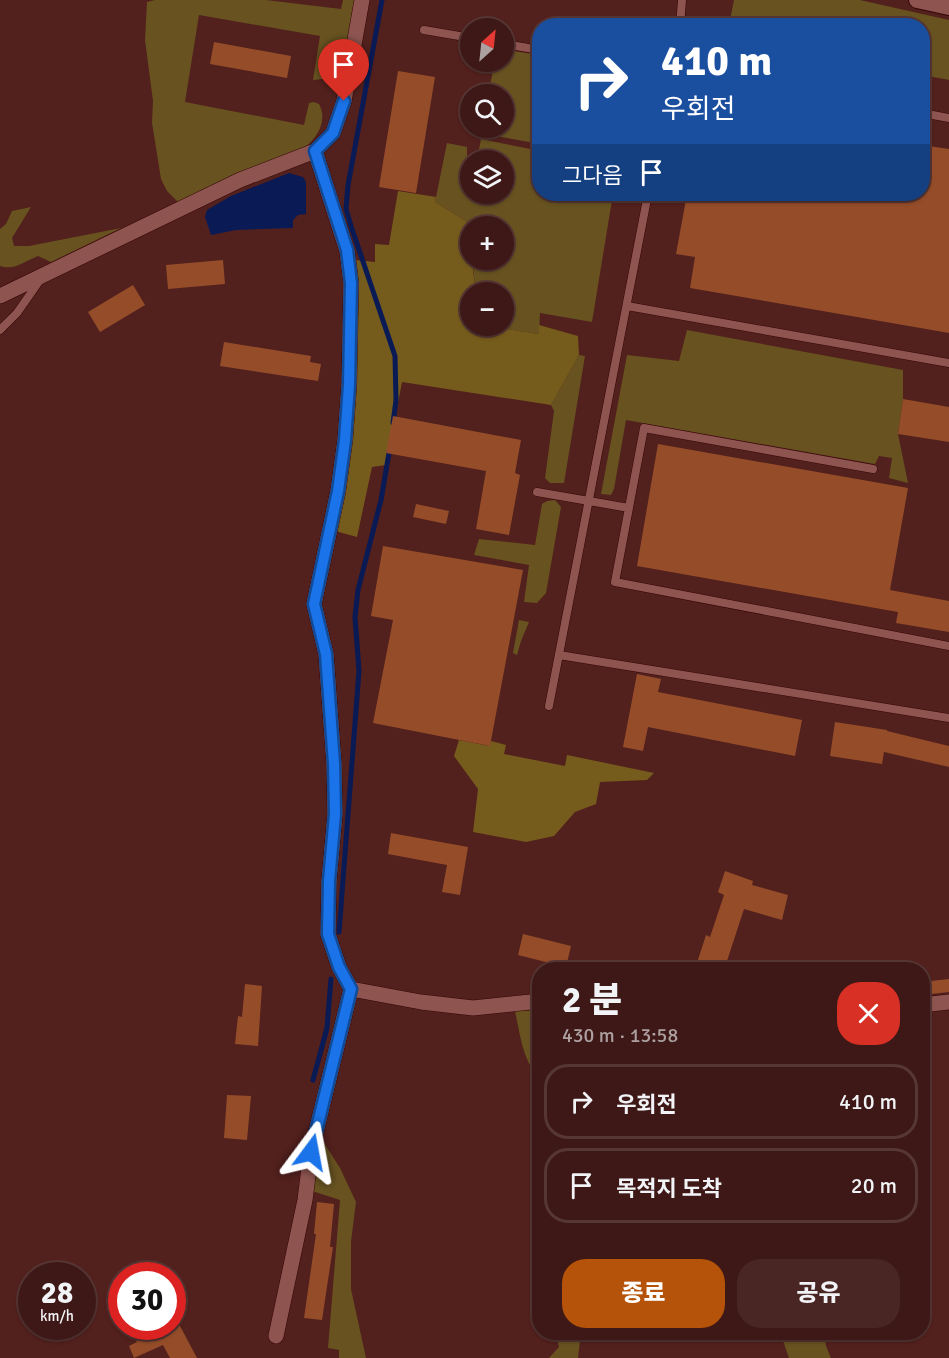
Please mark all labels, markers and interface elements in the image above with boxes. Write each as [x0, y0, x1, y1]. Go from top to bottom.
north arrow [460, 18, 514, 72]
map controls [460, 18, 514, 336]
text: 410 m [661, 36, 772, 87]
pin [318, 39, 369, 101]
icon: right [562, 42, 640, 120]
icon: arrive [327, 48, 360, 81]
button: search [460, 84, 514, 138]
text: 우회전 [661, 93, 736, 126]
button: layers [460, 150, 514, 204]
icon: arrive [635, 156, 668, 189]
text: 그다음 [562, 162, 623, 189]
button: + [460, 216, 514, 270]
button: − [460, 282, 514, 336]
text: 2 분 [562, 978, 622, 1023]
button: close [837, 982, 900, 1045]
text: 430 m · 13:58 [562, 1023, 678, 1048]
icon: right [565, 1085, 598, 1118]
text: 410 m [839, 1088, 897, 1115]
text: 우회전 [616, 1091, 677, 1118]
position arrow [279, 1120, 343, 1184]
icon: arrive [565, 1169, 598, 1202]
text: 20 m [851, 1172, 897, 1199]
text: 목적지 도착 [616, 1175, 722, 1202]
button: 종료 [562, 1259, 725, 1328]
button: 공유 [737, 1259, 900, 1328]
speed limit sign: 30 [108, 1262, 186, 1340]
text: 28 [41, 1275, 73, 1312]
text: km/h [40, 1307, 74, 1325]

